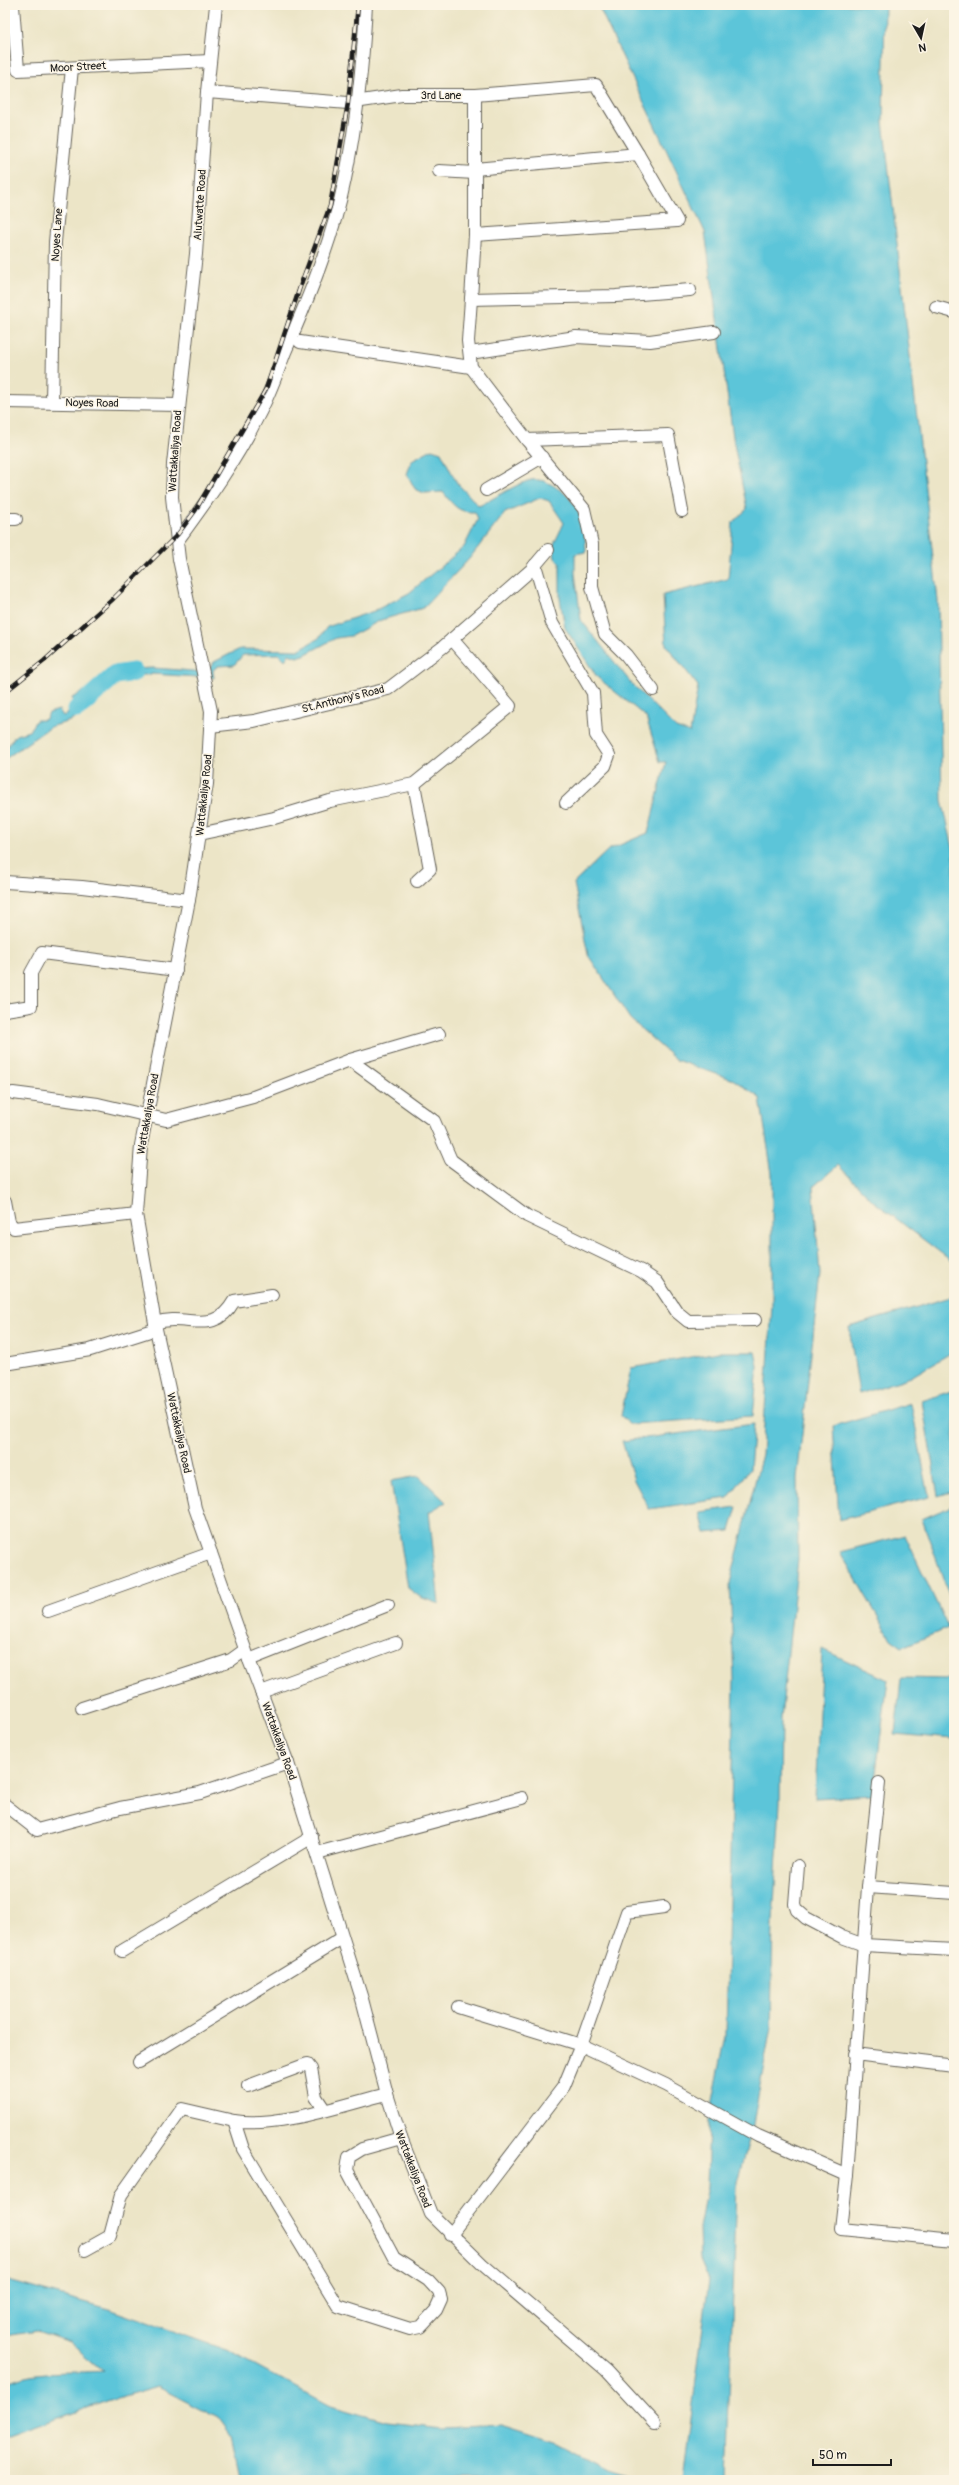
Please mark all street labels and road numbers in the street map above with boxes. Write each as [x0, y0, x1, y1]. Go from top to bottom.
street label: Moor Street [50, 59, 107, 75]
street label: 3rd Lane [421, 89, 462, 102]
street label: Alutwatte Road [191, 169, 209, 241]
street label: Noyes Lane [49, 207, 65, 262]
street label: Noyes Road [65, 396, 119, 410]
street label: Wattakkaliya Road [166, 410, 184, 492]
street label: St.Anthony's Road [300, 682, 386, 716]
street label: Wattakkaliya Road [193, 754, 215, 836]
street label: Wattakkaliya Road [134, 1072, 162, 1156]
street label: Wattakkaliya Road [164, 1392, 194, 1474]
street label: Wattakkaliya Road [259, 1700, 299, 1782]
street label: Wattakkaliya Road [392, 2128, 434, 2210]

